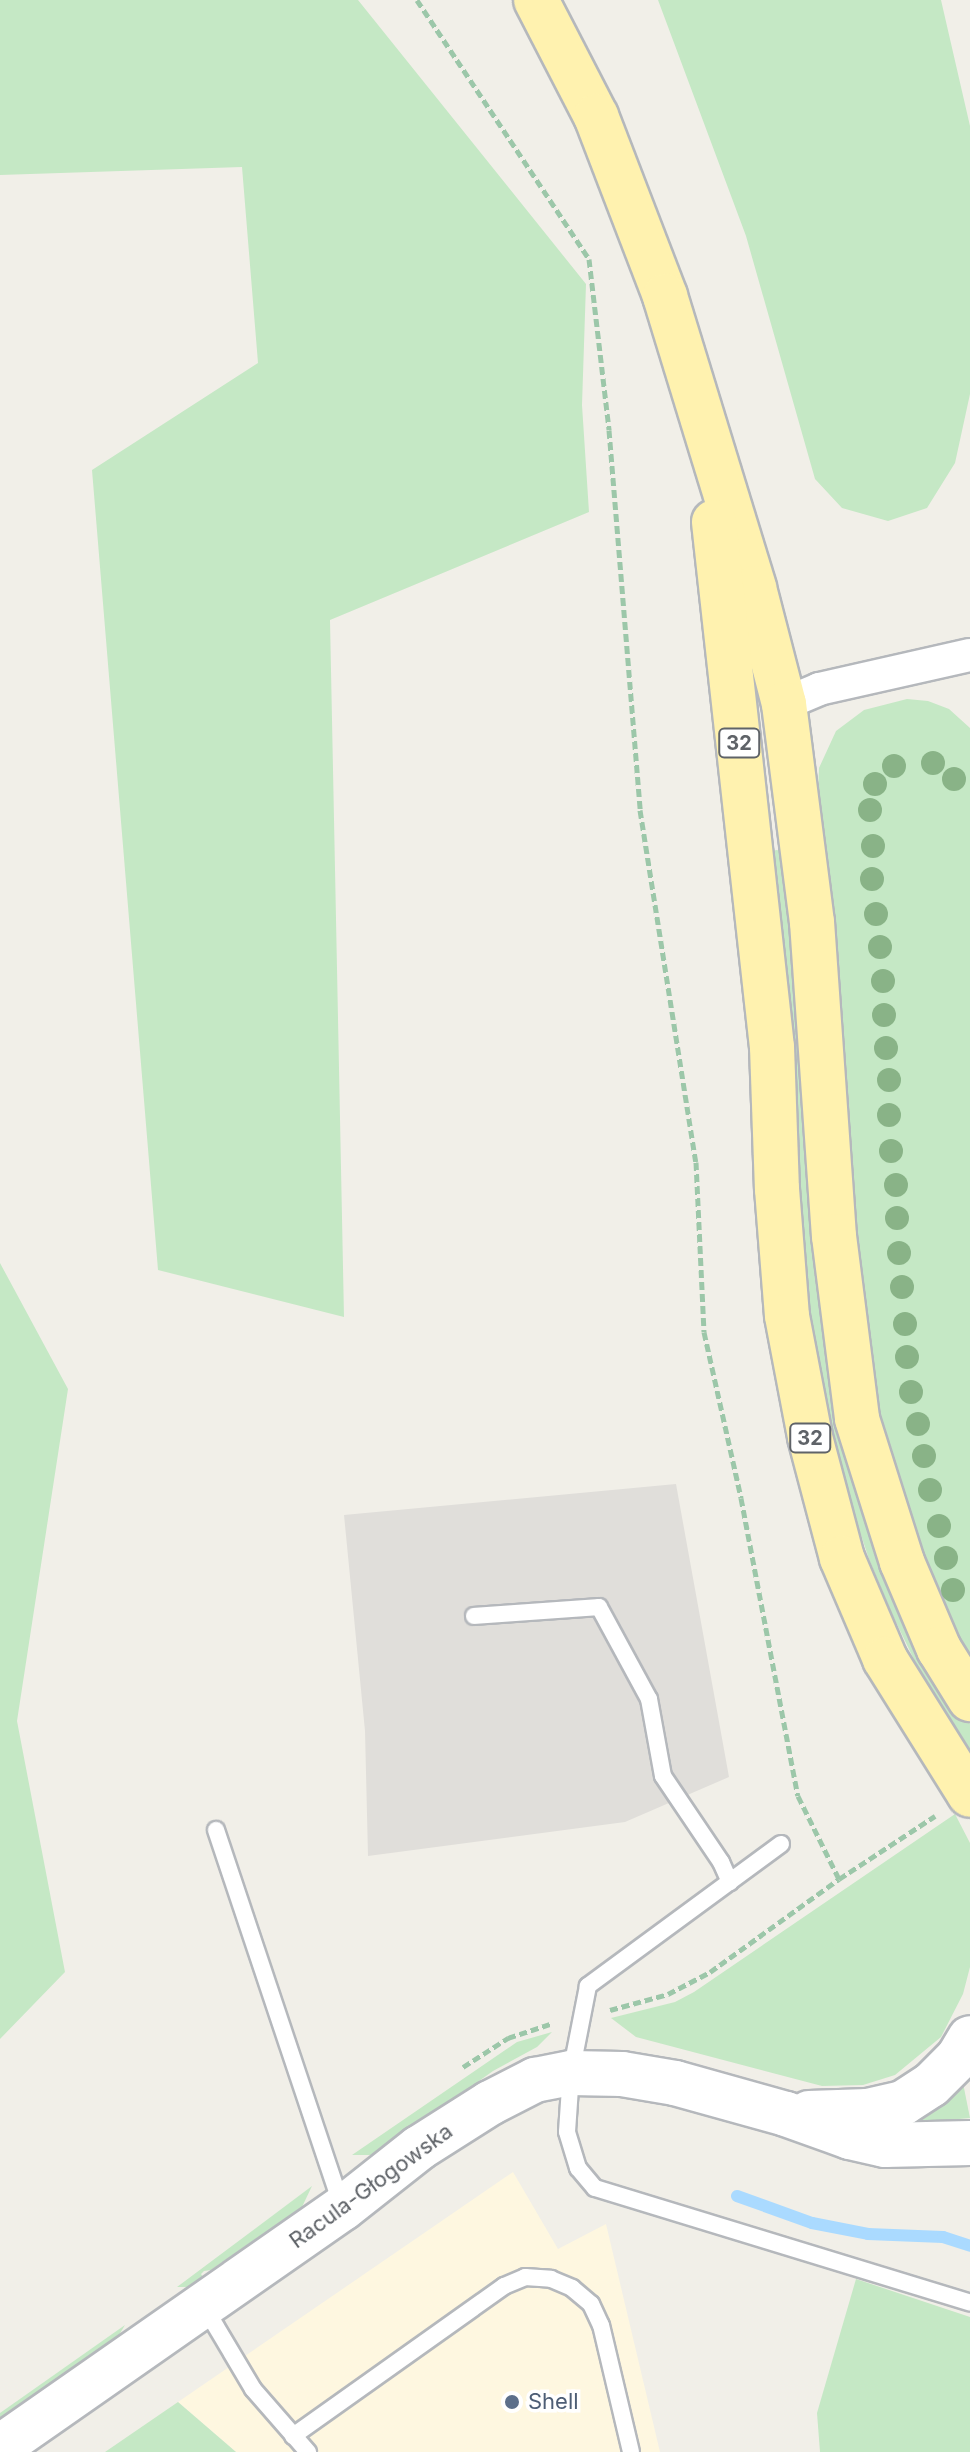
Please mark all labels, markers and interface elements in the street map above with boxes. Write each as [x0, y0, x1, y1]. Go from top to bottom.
road number: 32 [717, 727, 761, 759]
road number: 32 [788, 1422, 832, 1454]
street label: Racula-Głogowska [284, 2118, 458, 2254]
place label: Shell [528, 2389, 579, 2415]
marker: Shell [503, 2393, 521, 2411]

